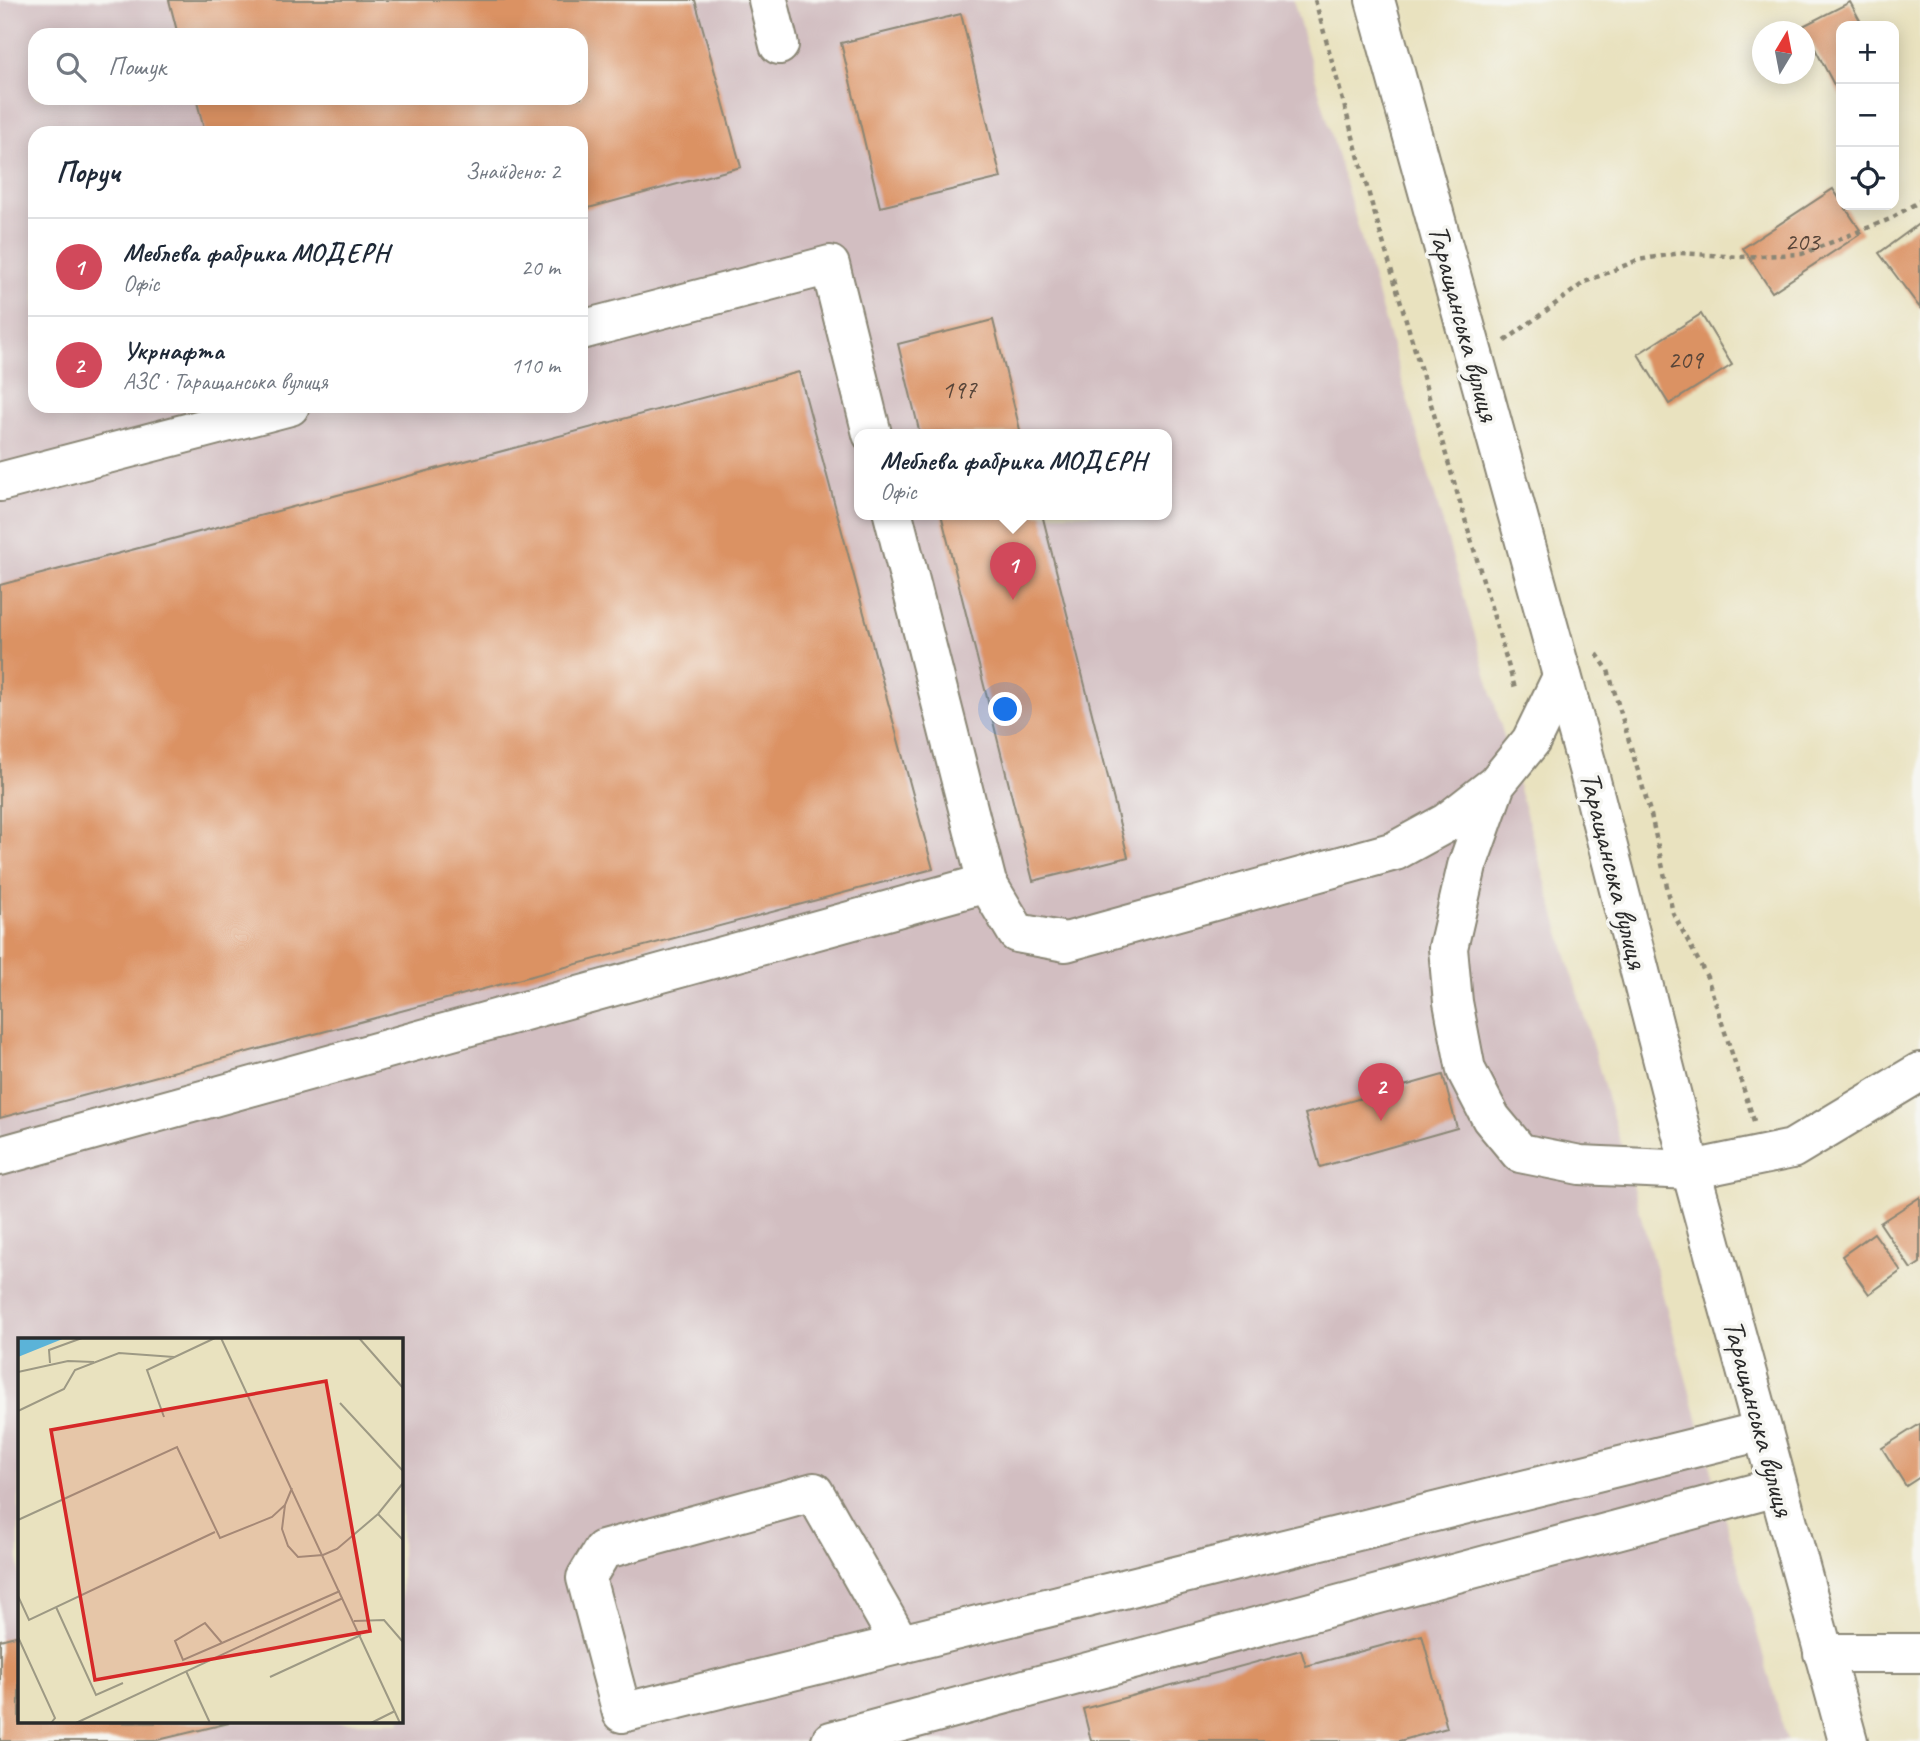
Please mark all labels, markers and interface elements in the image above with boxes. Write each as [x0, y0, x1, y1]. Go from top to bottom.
north arrow [1752, 21, 1815, 84]
map controls [1836, 21, 1899, 210]
button: + [1836, 21, 1899, 84]
search box [28, 28, 588, 105]
icon: search [52, 48, 90, 86]
text: Пошук [108, 50, 166, 83]
button: − [1836, 84, 1899, 147]
button: locate [1836, 147, 1899, 210]
text: Поруч [56, 153, 120, 191]
text: Знайдено: 2 [465, 157, 560, 186]
street label: Таращанська вулиця [1420, 221, 1509, 426]
house number: 203 [1784, 225, 1822, 258]
text: Меблева фабрика МОДЕРН [123, 236, 388, 269]
text: 1 [74, 253, 84, 282]
text: 20 m [521, 253, 560, 282]
text: Офіс [123, 269, 159, 298]
text: Укрнафта [123, 334, 224, 367]
house number: 209 [1667, 343, 1705, 376]
text: 2 [74, 351, 84, 380]
text: 110 m [511, 351, 560, 380]
text: АЗС · Таращанська вулиця [123, 367, 328, 396]
house number: 197 [941, 373, 978, 406]
popup [854, 429, 1172, 520]
text: Меблева фабрика МОДЕРН [880, 444, 1146, 477]
text: Офіс [880, 477, 917, 506]
pin: 1 [990, 542, 1036, 600]
your location [988, 692, 1022, 726]
street label: Таращанська вулиця [1571, 767, 1657, 974]
pin: 2 [1358, 1063, 1404, 1121]
street label: Таращанська вулиця [1715, 1316, 1804, 1521]
inset map [18, 1338, 402, 1724]

